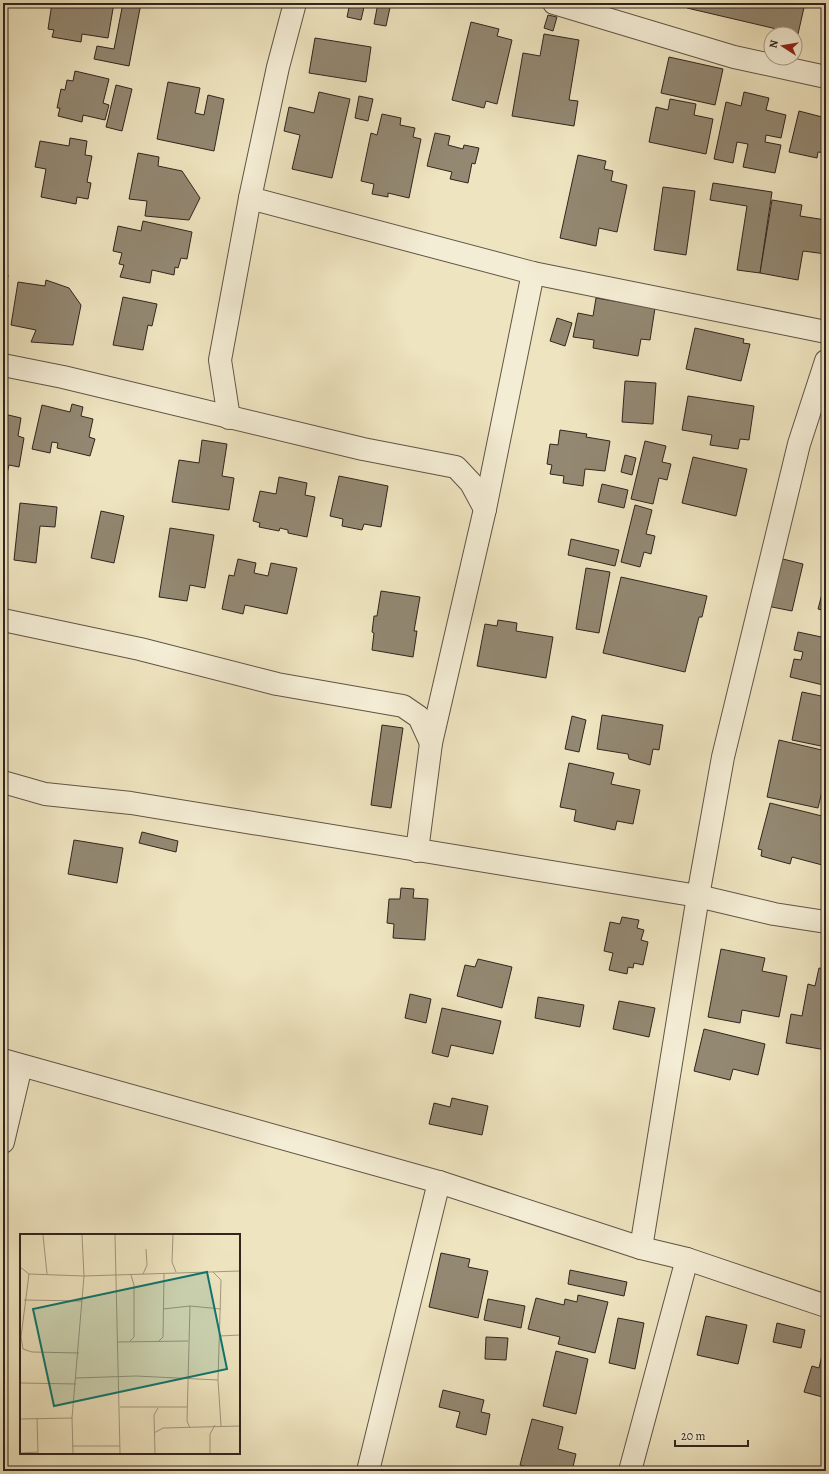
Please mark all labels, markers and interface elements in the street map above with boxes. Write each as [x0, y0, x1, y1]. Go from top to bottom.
north arrow [763, 26, 803, 66]
text: N [766, 39, 782, 50]
inset map [20, 1234, 240, 1454]
scale bar [675, 1422, 748, 1448]
text: 20 m [681, 1428, 705, 1444]

